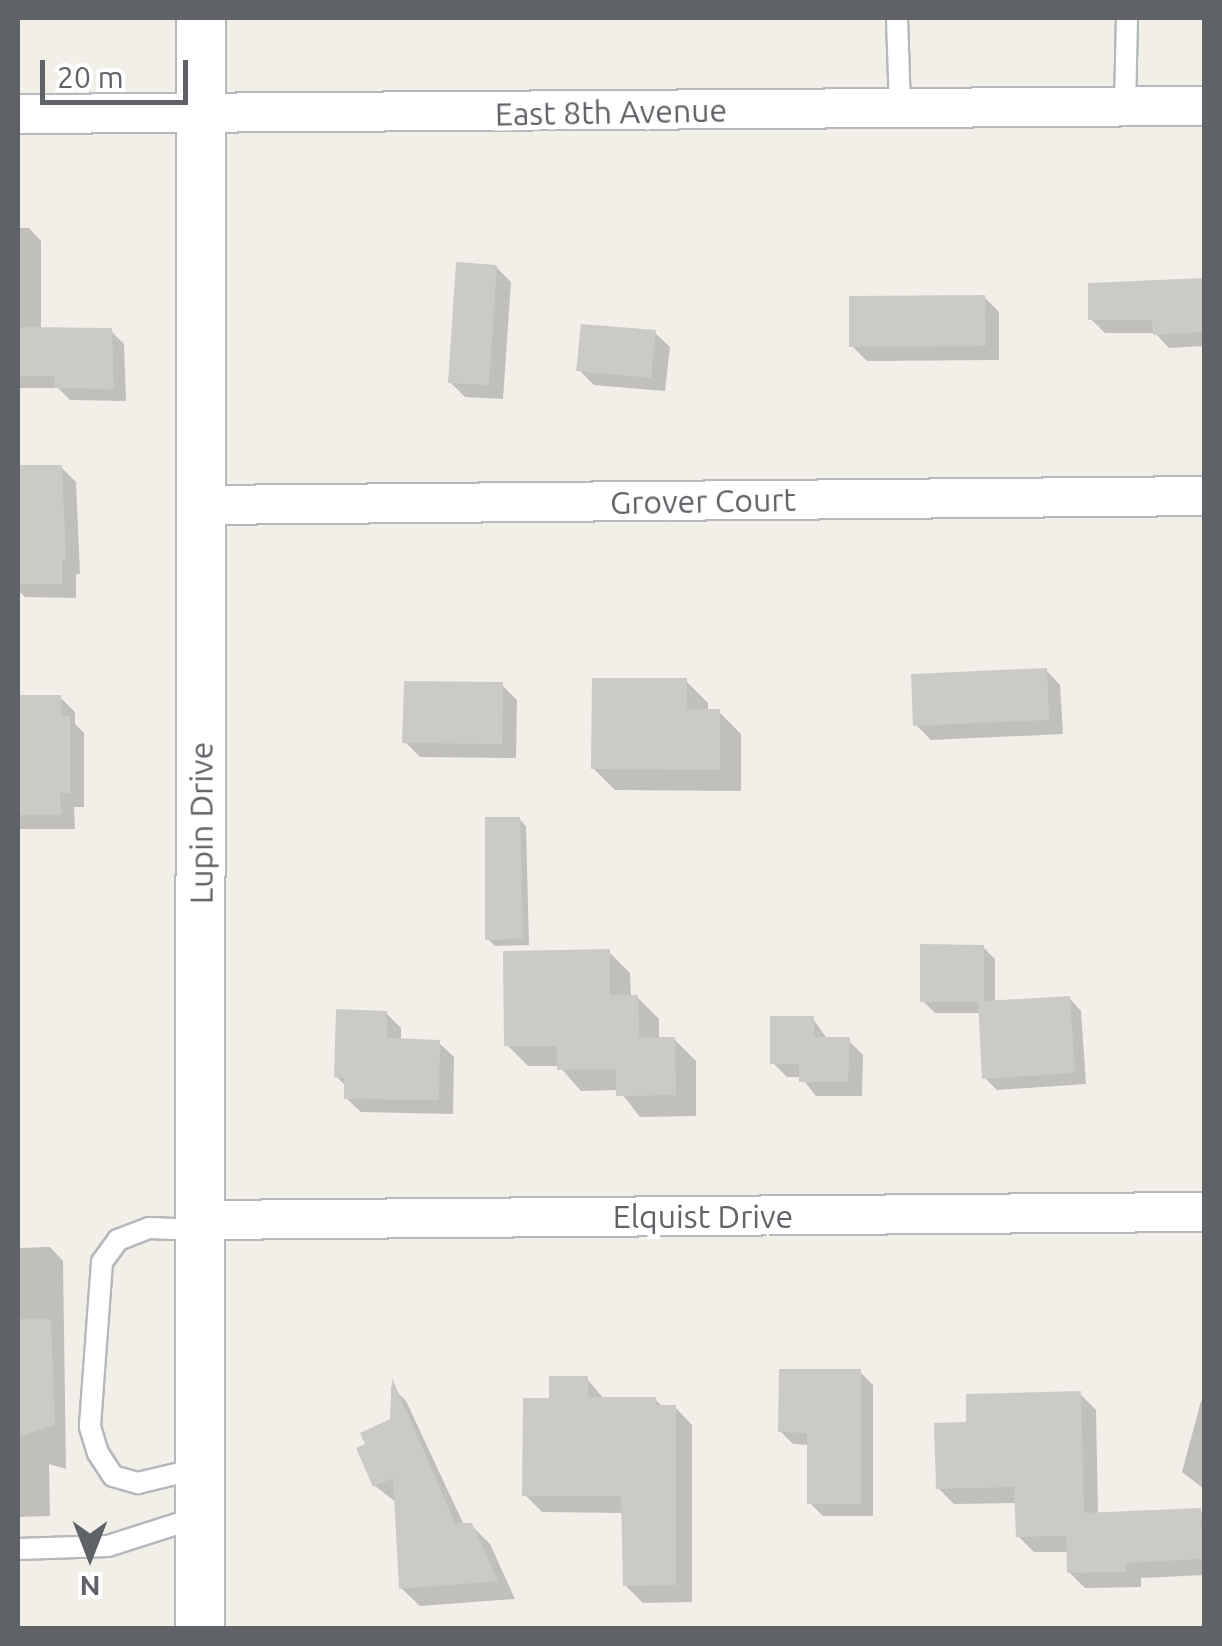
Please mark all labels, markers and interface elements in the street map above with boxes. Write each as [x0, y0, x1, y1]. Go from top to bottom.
scale bar [45, 40, 192, 102]
text: 20 m [57, 60, 124, 94]
street label: East 8th Avenue [495, 91, 727, 133]
street label: Grover Court [610, 480, 796, 522]
street label: Lupin Drive [182, 742, 220, 904]
street label: Elquist Drive [613, 1197, 793, 1235]
north arrow [40, 1506, 140, 1606]
text: N [80, 1571, 100, 1602]

